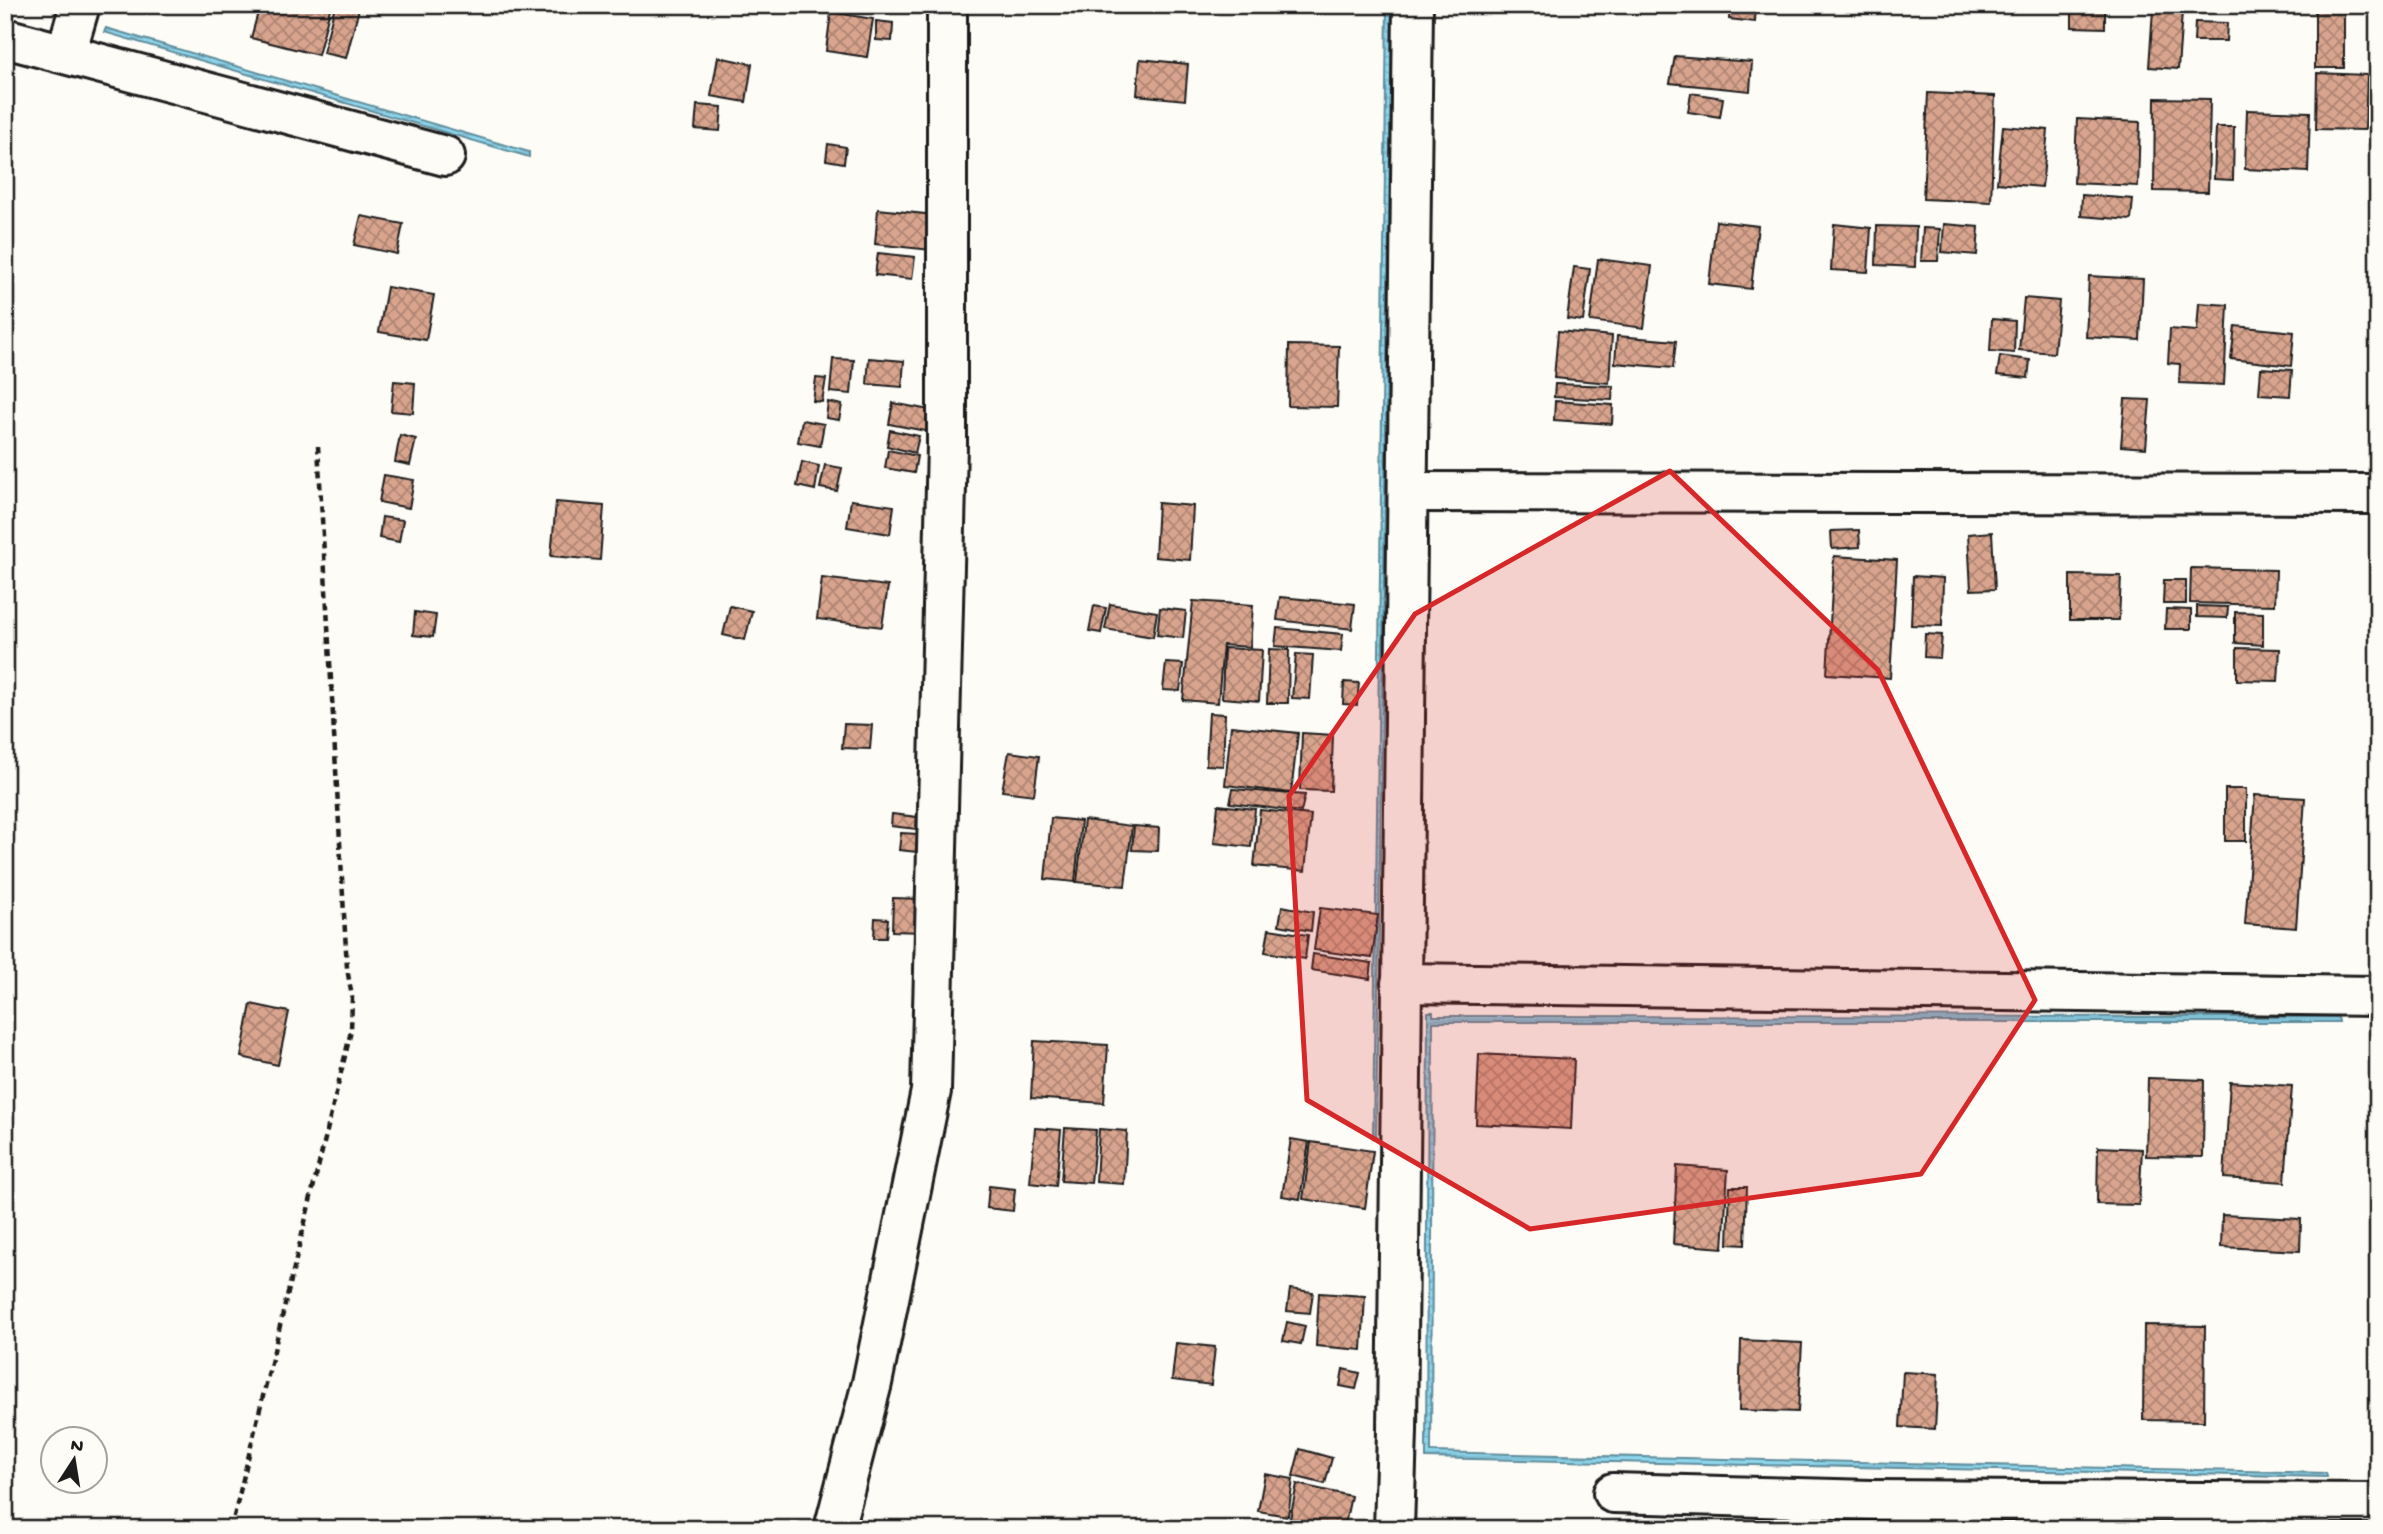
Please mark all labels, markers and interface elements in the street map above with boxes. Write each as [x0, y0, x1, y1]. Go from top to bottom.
north arrow [38, 1426, 108, 1496]
text: N [68, 1434, 85, 1459]

